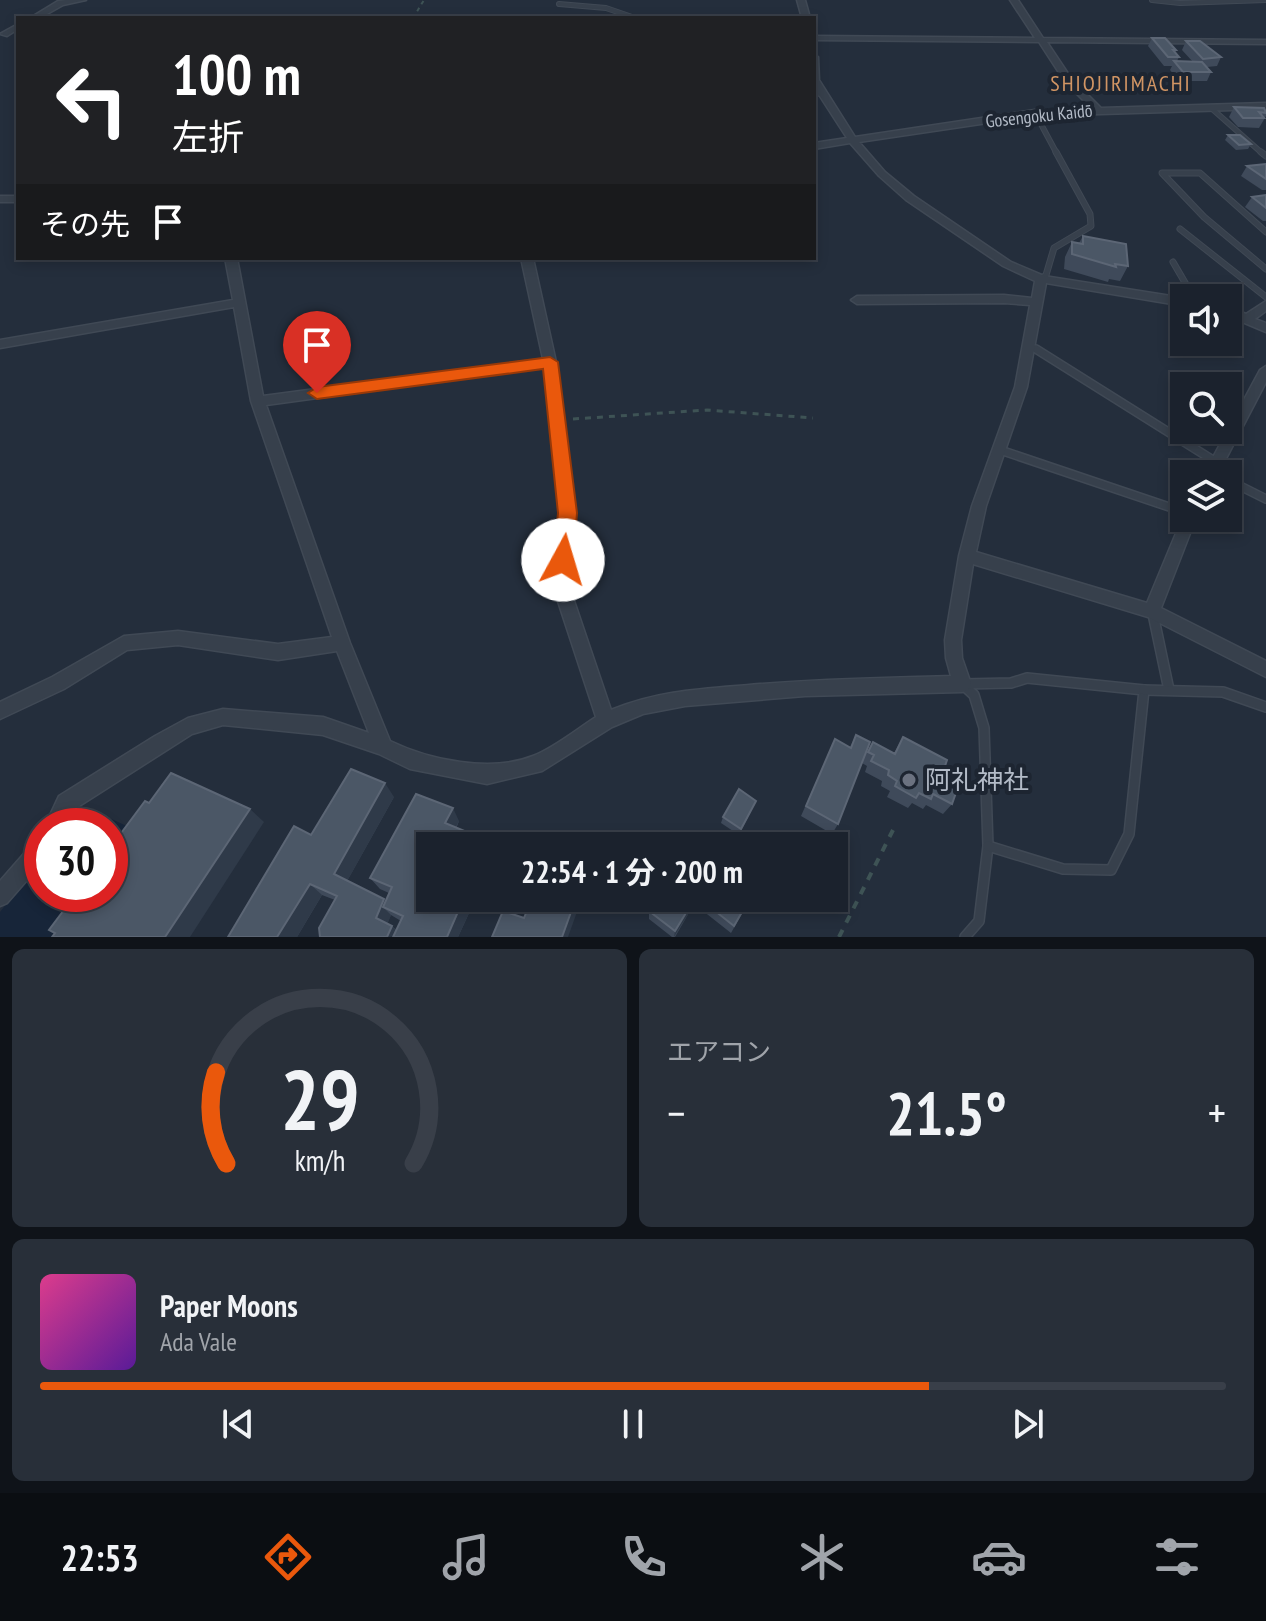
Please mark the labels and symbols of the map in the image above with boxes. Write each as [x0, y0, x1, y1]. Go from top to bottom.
district label: SHIOJIRIMACHI [1050, 69, 1192, 97]
street label: Gosengoku Kaidō [984, 98, 1094, 133]
pin [283, 311, 351, 393]
position arrow [521, 518, 605, 602]
place label: 阿礼神社 [925, 763, 1029, 796]
marker: 阿礼神社 [900, 771, 918, 789]
speed limit sign: 30 [24, 808, 128, 912]

